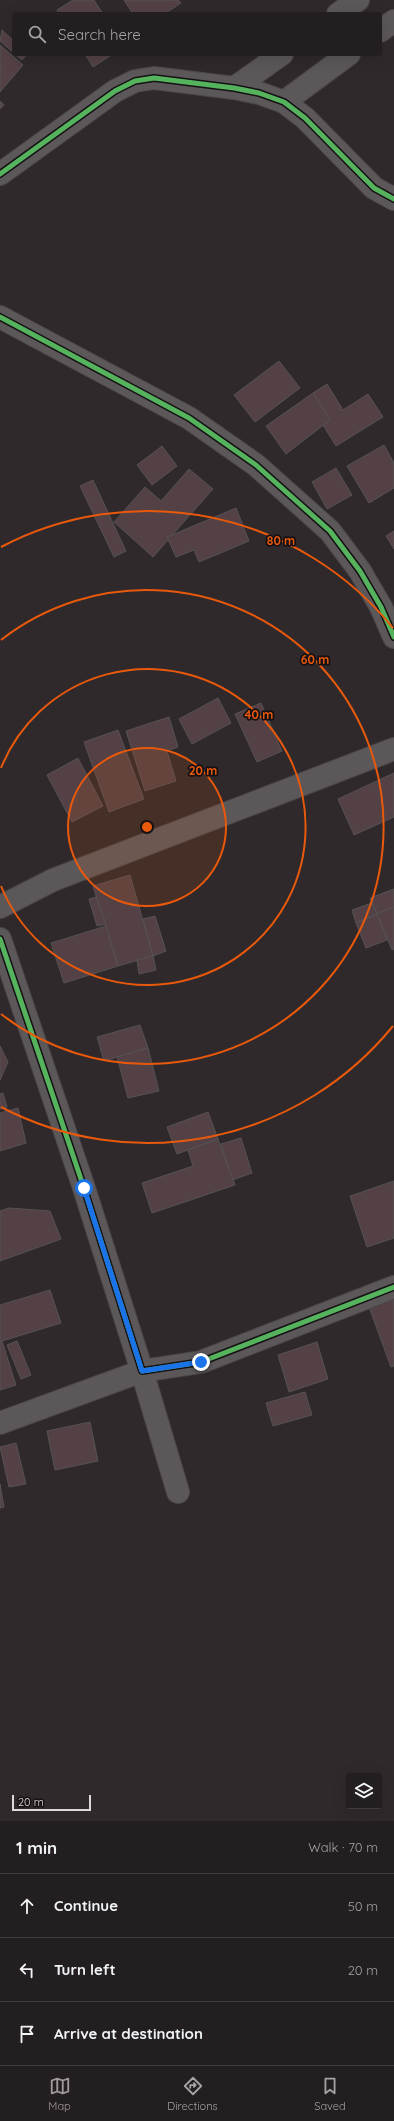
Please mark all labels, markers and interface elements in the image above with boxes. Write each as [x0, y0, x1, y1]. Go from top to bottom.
search box [12, 12, 382, 56]
icon: search [26, 23, 48, 45]
text: Search here [58, 25, 141, 44]
text: 80 m [267, 533, 295, 548]
text: 60 m [301, 652, 329, 667]
text: 40 m [245, 707, 273, 722]
text: 20 m [189, 763, 217, 778]
centre of rings [140, 820, 154, 834]
route start [75, 1179, 93, 1197]
route end [192, 1353, 210, 1371]
map controls [346, 1773, 382, 1809]
button: layers [346, 1773, 382, 1809]
scale bar [12, 1793, 91, 1812]
text: 20 m [18, 1795, 44, 1809]
text: 1 min [16, 1837, 57, 1858]
text: Walk · 70 m [308, 1839, 378, 1855]
icon: ahead [16, 1895, 38, 1917]
text: Continue [54, 1896, 118, 1915]
text: 50 m [348, 1898, 378, 1914]
icon: left [16, 1959, 38, 1981]
text: Turn left [54, 1960, 116, 1979]
text: 20 m [348, 1962, 378, 1978]
icon: arrive [16, 2023, 38, 2045]
text: Arrive at destination [54, 2024, 203, 2043]
tab: Map [48, 2075, 71, 2113]
tab: Directions [167, 2075, 218, 2113]
tab: Saved [314, 2075, 346, 2113]

